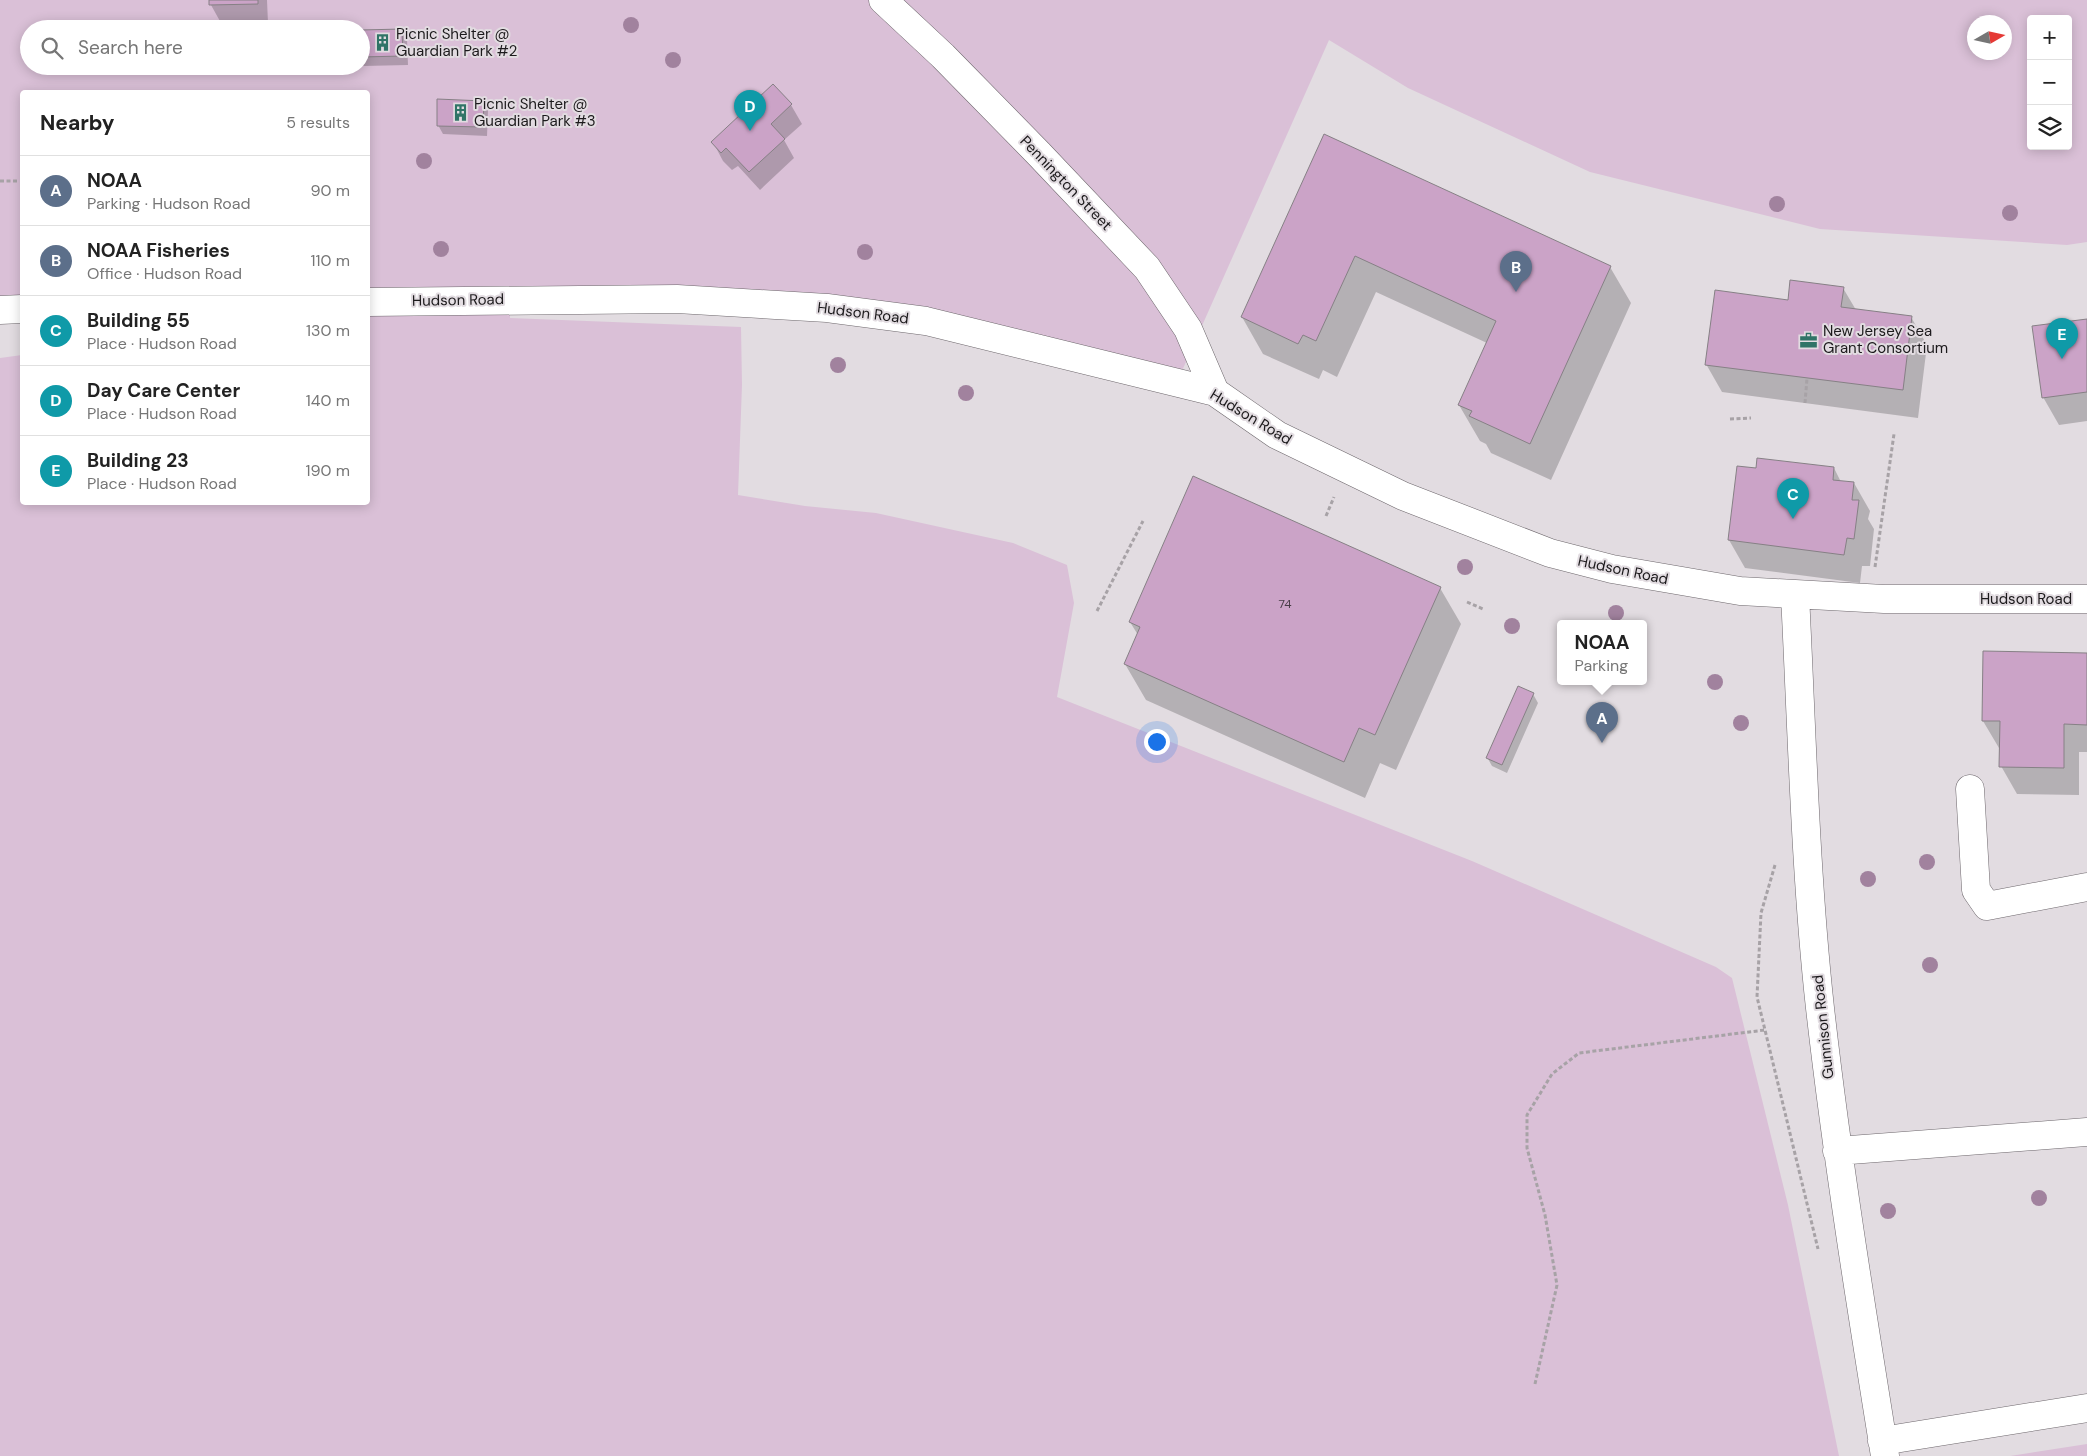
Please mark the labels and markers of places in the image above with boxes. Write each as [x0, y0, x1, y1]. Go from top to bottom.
place label: Picnic Shelter @ Guardian Park #2 [396, 24, 517, 61]
building icon: Picnic Shelter @ Guardian Park #2 [372, 33, 392, 53]
pin: D [734, 90, 766, 131]
place label: Picnic Shelter @ Guardian Park #3 [474, 94, 596, 131]
building icon: Picnic Shelter @ Guardian Park #3 [450, 103, 470, 123]
pin: B [1500, 251, 1532, 292]
pin: E [2046, 318, 2078, 359]
place label: New Jersey Sea Grant Consortium [1823, 321, 1948, 358]
office icon: New Jersey Sea Grant Consortium [1799, 330, 1819, 350]
pin: C [1777, 478, 1809, 519]
pin: A [1586, 702, 1618, 743]

